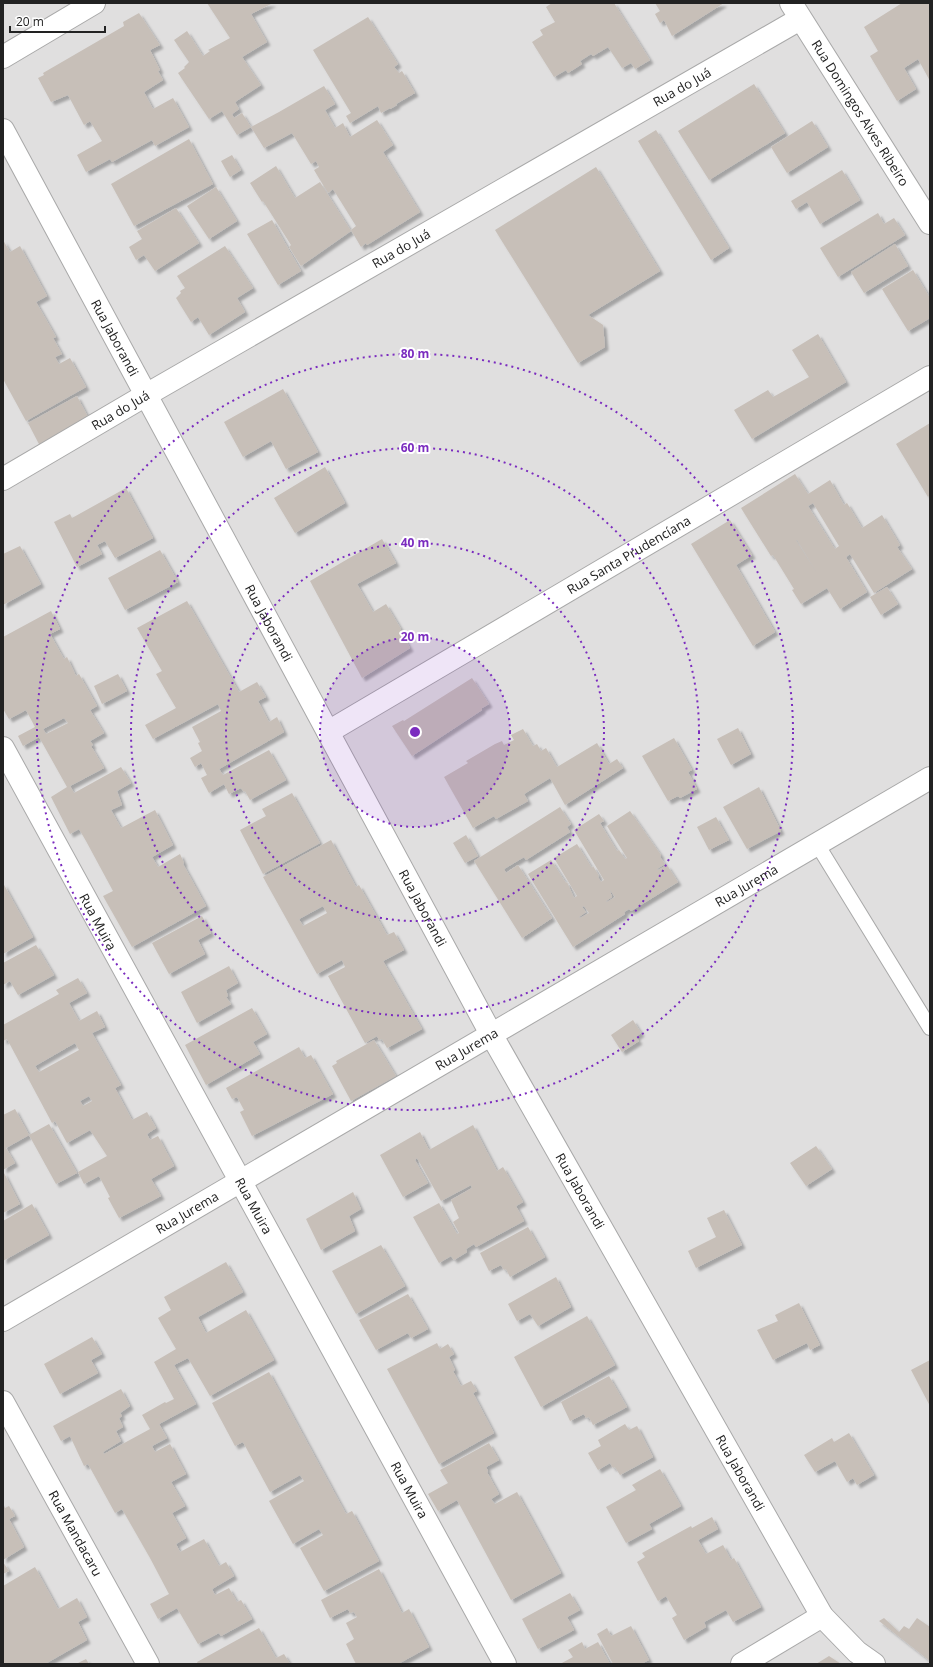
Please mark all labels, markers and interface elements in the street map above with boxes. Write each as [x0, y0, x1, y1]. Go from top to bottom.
scale bar [10, 8, 105, 34]
text: 20 m [16, 13, 44, 30]
street label: Rua Domingos Alves Ribeiro [808, 36, 913, 190]
street label: Rua do Juá [649, 63, 714, 111]
street label: Rua do Juá [369, 224, 433, 272]
street label: Rua Jaborandi [87, 296, 143, 379]
text: 80 m [401, 345, 429, 362]
street label: Rua do Juá [88, 386, 153, 434]
text: 60 m [401, 439, 429, 456]
street label: Rua Santa Prudencíana [563, 511, 694, 598]
text: 40 m [401, 534, 429, 551]
street label: Rua Jaborandi [241, 581, 297, 664]
text: 20 m [401, 628, 429, 645]
centre of rings [408, 725, 422, 739]
street label: Rua Jurema [711, 860, 781, 911]
street label: Rua Jaborandi [395, 866, 451, 950]
street label: Rua Muira [75, 890, 121, 953]
street label: Rua Jurema [432, 1024, 501, 1074]
street label: Rua Jaborandi [551, 1150, 609, 1232]
street label: Rua Muira [231, 1174, 277, 1237]
street label: Rua Jurema [152, 1187, 222, 1238]
street label: Rua Jaborandi [712, 1431, 769, 1514]
street label: Rua Muira [387, 1458, 432, 1521]
street label: Rua Mandacaru [45, 1487, 107, 1579]

